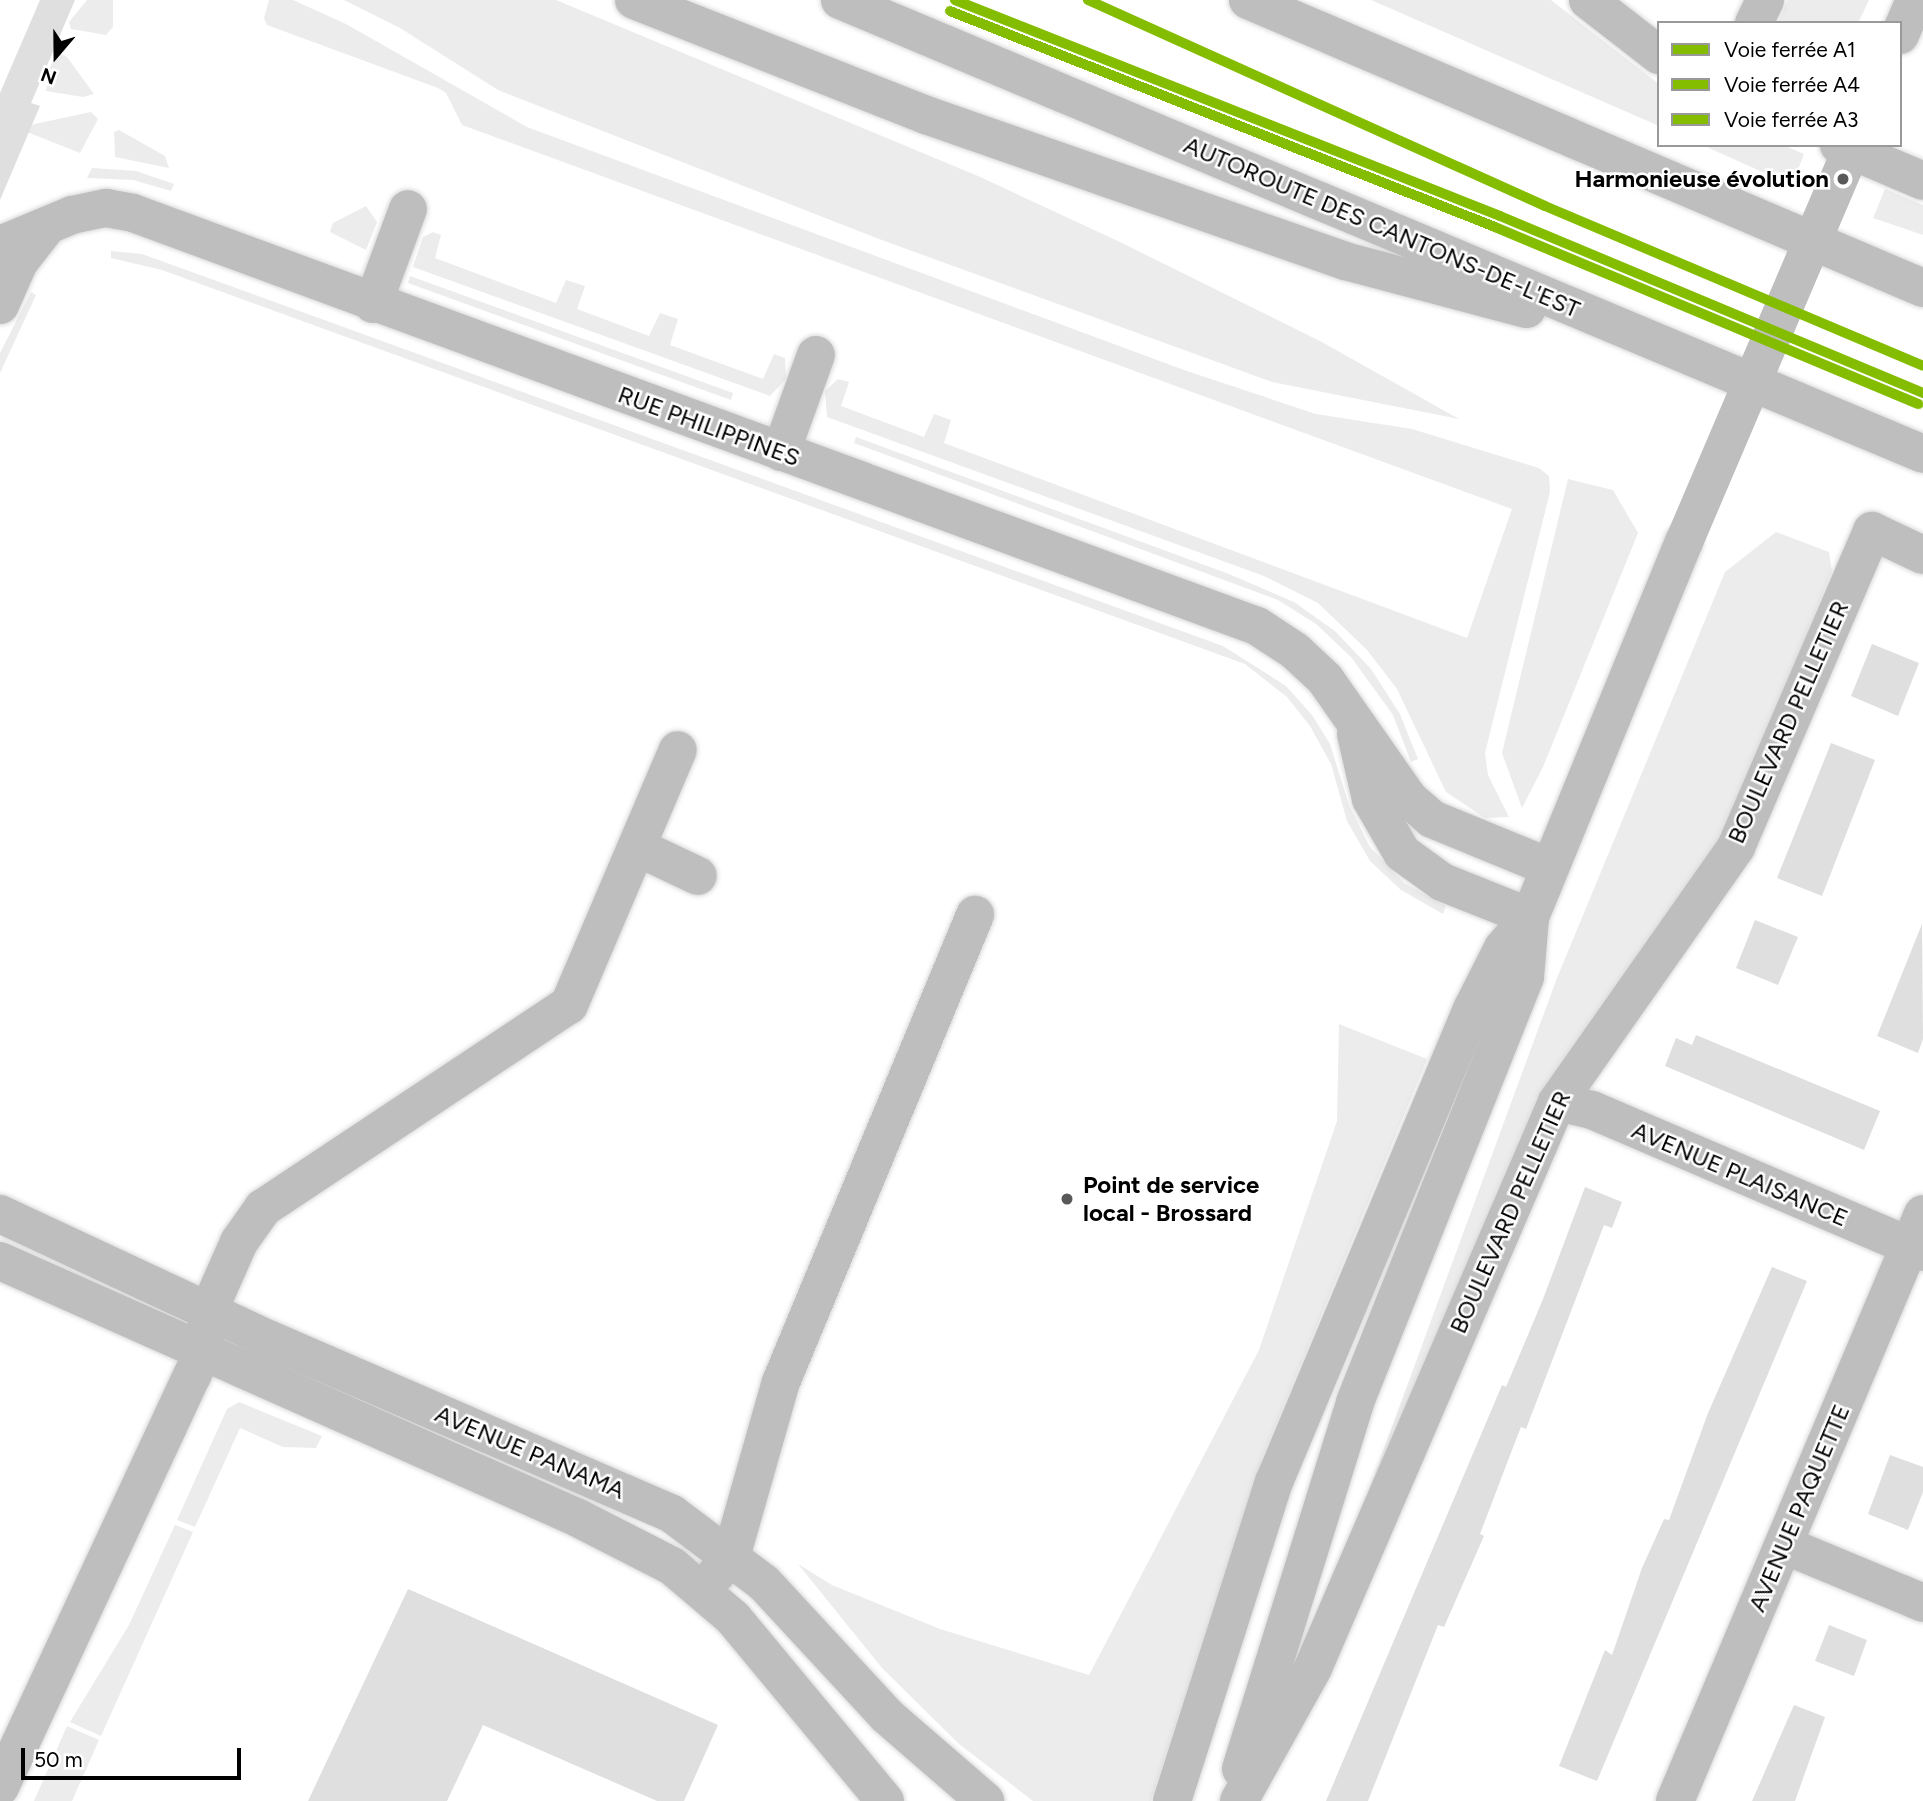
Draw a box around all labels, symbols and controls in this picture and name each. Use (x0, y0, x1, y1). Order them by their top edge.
north arrow (21, 21, 91, 91)
legend (1657, 21, 1902, 147)
text: Voie ferrée A1 (1724, 37, 1856, 62)
text: N (38, 63, 59, 90)
text: Voie ferrée A4 (1724, 72, 1860, 97)
text: Voie ferrée A3 (1724, 107, 1859, 132)
street label: AUTOROUTE DES CANTONS-DE-L'EST (1180, 130, 1584, 324)
place label: Harmonieuse évolution (1574, 165, 1829, 193)
marker: Harmonieuse évolution (1835, 171, 1851, 187)
street label: RUE PHILIPPINES (614, 380, 804, 472)
street label: BOULEVARD PELLETIER (1721, 596, 1855, 848)
street label: BOULEVARD PELLETIER (1443, 1086, 1577, 1338)
street label: AVENUE PLAISANCE (1628, 1115, 1852, 1233)
place label: Point de service local - Brossard (1083, 1171, 1259, 1227)
marker: Point de service local - Brossard (1057, 1189, 1077, 1209)
street label: AVENUE PANAMA (431, 1399, 629, 1505)
street label: AVENUE PAQUETTE (1742, 1400, 1856, 1616)
scale bar (24, 1734, 245, 1778)
text: 50 m (34, 1747, 83, 1772)

